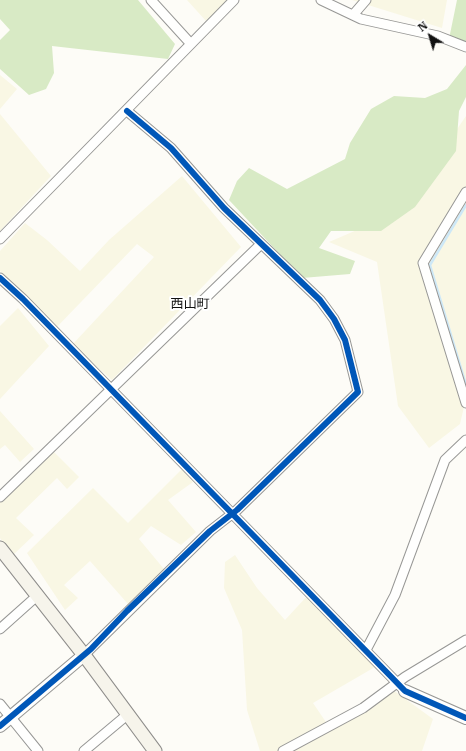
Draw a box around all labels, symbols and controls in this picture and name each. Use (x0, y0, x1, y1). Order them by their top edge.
north arrow (410, 16, 450, 56)
text: N (415, 18, 430, 35)
district label: 西山町 (171, 296, 209, 312)

